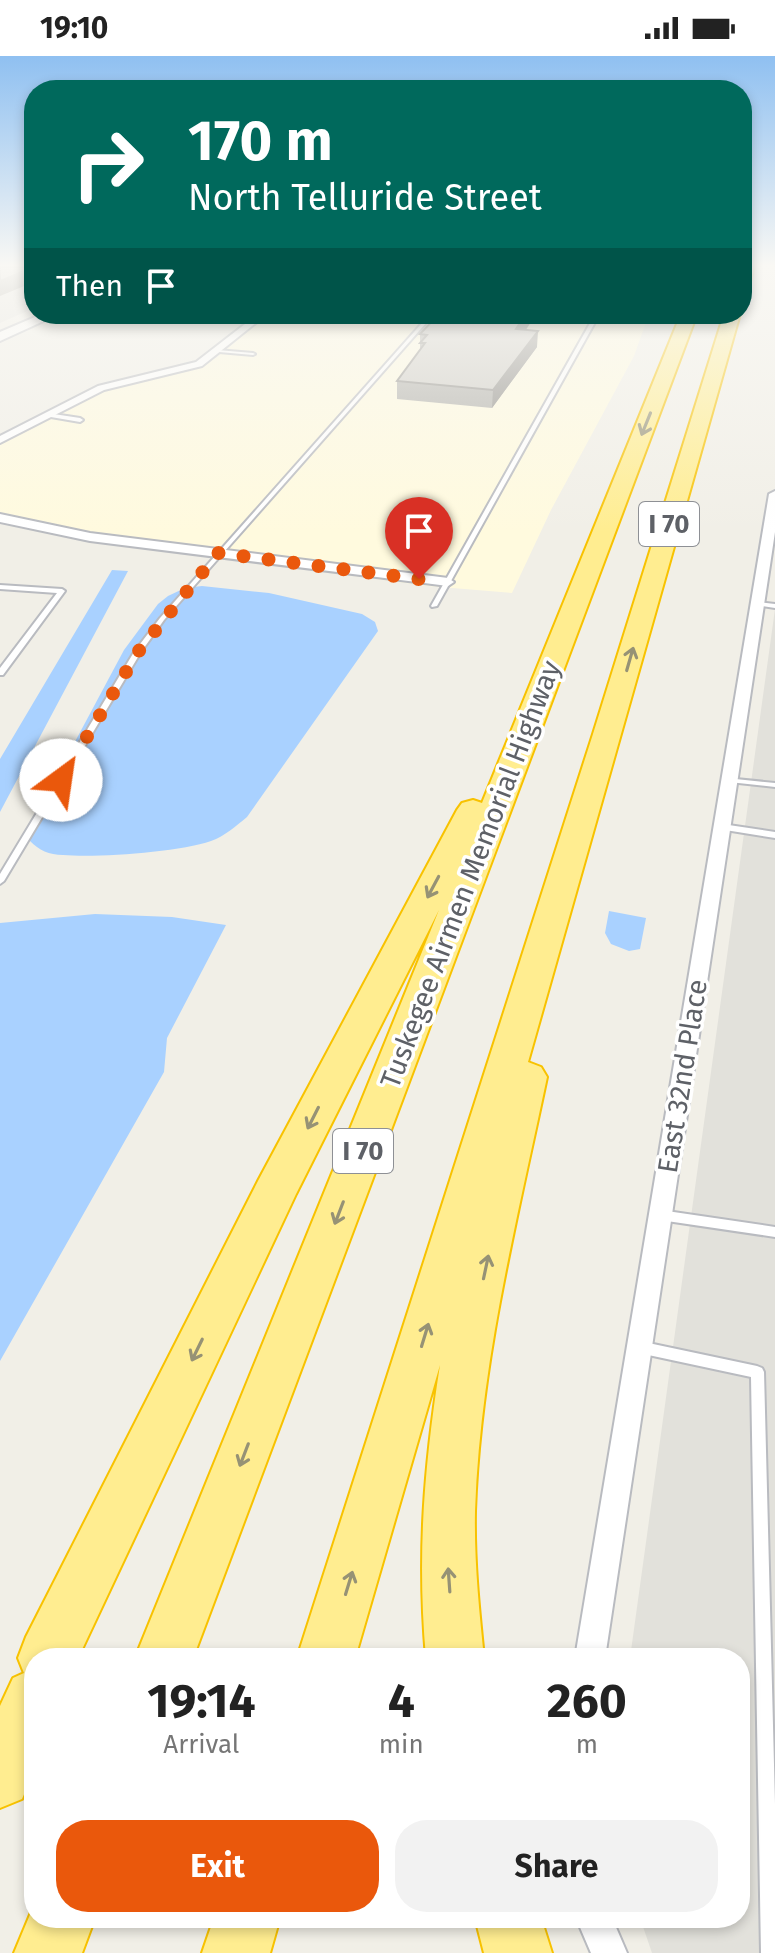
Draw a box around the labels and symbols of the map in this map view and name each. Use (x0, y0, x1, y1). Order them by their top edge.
one-way arrow (638, 411, 652, 436)
pin (385, 497, 453, 579)
road number: I 70 (639, 502, 699, 546)
one-way arrow (624, 647, 638, 672)
street label: Tuskegee Airmen Memorial Highway (374, 656, 567, 1092)
position arrow (19, 738, 103, 822)
one-way arrow (424, 875, 440, 898)
street label: East 32nd Place (651, 977, 714, 1175)
one-way arrow (304, 1105, 320, 1129)
road number: I 70 (333, 1129, 393, 1173)
one-way arrow (331, 1200, 345, 1225)
one-way arrow (479, 1255, 494, 1281)
one-way arrow (418, 1322, 433, 1348)
one-way arrow (188, 1338, 204, 1362)
one-way arrow (236, 1442, 250, 1467)
one-way arrow (441, 1567, 456, 1594)
one-way arrow (342, 1571, 357, 1597)

